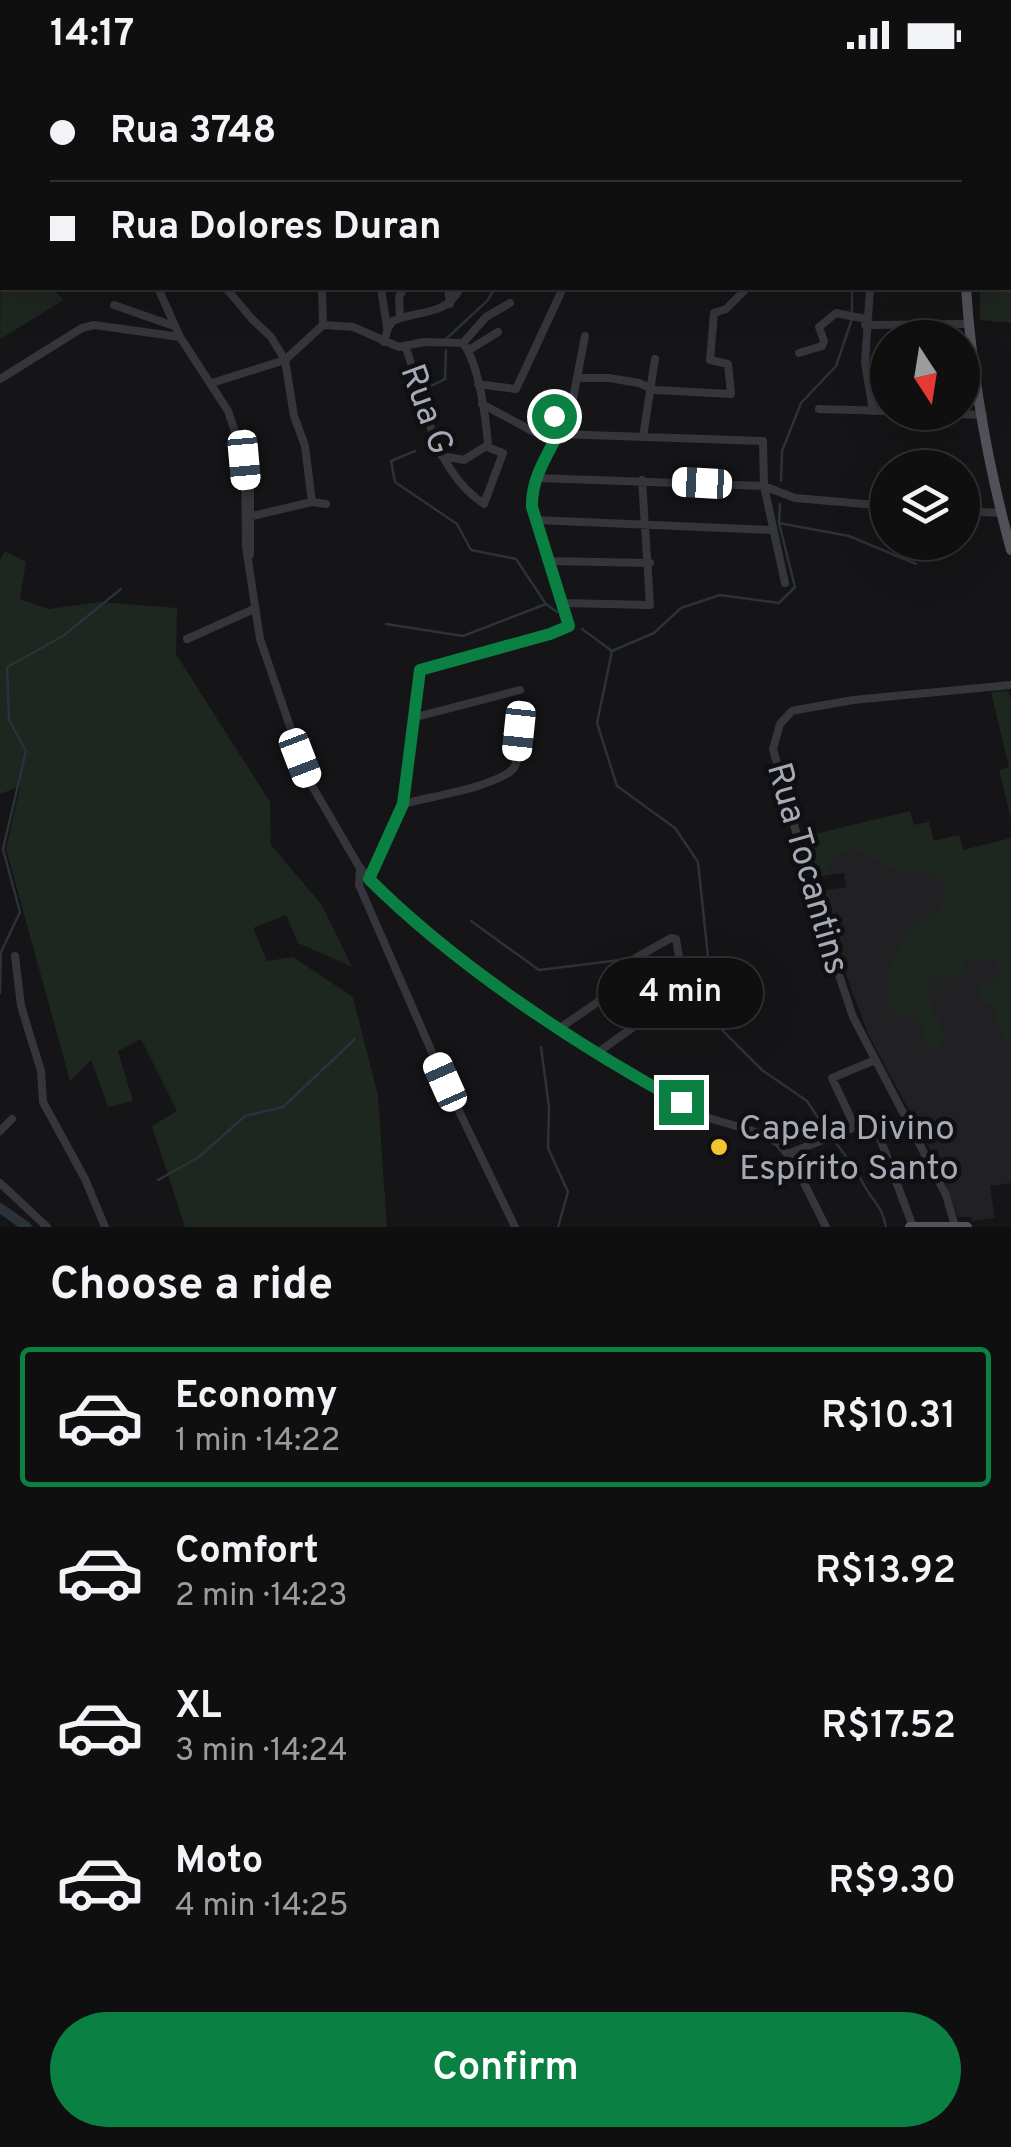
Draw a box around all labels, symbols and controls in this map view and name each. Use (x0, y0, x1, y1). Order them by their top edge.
text: 14:17 (50, 11, 134, 60)
text: Rua 3748 (110, 108, 277, 157)
text: Rua Dolores Duran (110, 204, 442, 253)
north arrow (870, 320, 980, 430)
map controls (870, 320, 980, 560)
street label: Rua G (389, 359, 462, 461)
route start (532, 394, 577, 439)
car (226, 429, 262, 491)
button: layers (870, 450, 980, 560)
car (671, 466, 733, 500)
car (501, 700, 537, 762)
car (275, 725, 325, 791)
street label: Rua Tocantins (755, 758, 857, 980)
callout: 4 min (598, 957, 764, 1027)
text: 4 min (639, 973, 722, 1013)
car (419, 1048, 471, 1116)
route end (659, 1080, 704, 1125)
place label: Capela Divino Espírito Santo (739, 1108, 959, 1192)
marker: Capela Divino Espírito Santo (708, 1136, 730, 1158)
text: Choose a ride (50, 1258, 333, 1315)
icon: car (55, 1372, 145, 1462)
text: Economy (175, 1373, 337, 1422)
text: R$10.31 (821, 1393, 956, 1442)
text: 1 min · 14:22 (175, 1422, 340, 1462)
icon: car (55, 1527, 145, 1617)
text: Comfort (175, 1528, 319, 1577)
text: R$13.92 (815, 1548, 956, 1597)
text: 2 min · 14:23 (175, 1577, 348, 1617)
icon: car (55, 1682, 145, 1772)
text: XL (175, 1683, 222, 1732)
text: R$17.52 (821, 1703, 956, 1752)
text: 3 min · 14:24 (175, 1732, 348, 1772)
icon: car (55, 1837, 145, 1927)
text: Moto (175, 1838, 263, 1887)
text: R$9.30 (828, 1858, 956, 1907)
text: 4 min · 14:25 (175, 1887, 349, 1927)
button: Confirm (50, 2012, 961, 2127)

